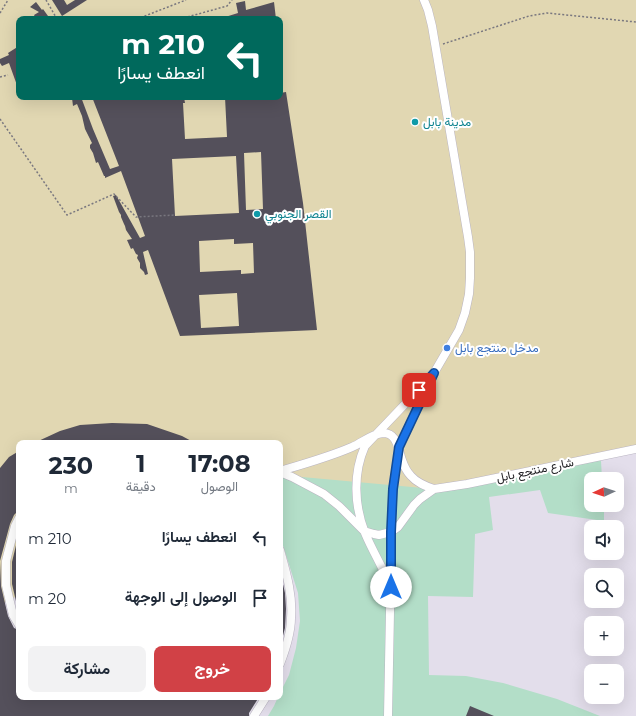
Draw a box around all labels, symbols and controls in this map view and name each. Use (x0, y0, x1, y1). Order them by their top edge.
text: 210 m (121, 27, 205, 61)
icon: left (219, 32, 271, 84)
text: انعطف يسارًا (117, 62, 205, 84)
place label: مدينة بابل (423, 114, 471, 130)
marker: مدينة بابل (410, 117, 420, 127)
place label: القصر الجنوبي (265, 206, 332, 224)
marker: القصر الجنوبي (252, 209, 262, 219)
place label: مدخل منتجع بابل (455, 340, 539, 357)
marker: مدخل منتجع بابل (442, 343, 452, 353)
pin (402, 373, 436, 407)
icon: arrive (408, 379, 430, 401)
text: 1 (136, 449, 145, 478)
text: 17:08 (188, 449, 251, 478)
text: 230 (49, 451, 93, 480)
street label: شارع منتجع بابل (495, 454, 575, 487)
north arrow (584, 472, 624, 512)
map controls (584, 472, 624, 704)
text: دقيقة (126, 478, 156, 494)
text: الوصول (201, 478, 238, 494)
text: m (64, 480, 78, 496)
button: sound (584, 520, 624, 560)
text: انعطف يسارًا (162, 527, 237, 546)
icon: left (249, 527, 271, 549)
text: 210 m (28, 529, 72, 548)
position arrow (370, 566, 412, 608)
button: search (584, 568, 624, 608)
text: الوصول إلى الوجهة (125, 587, 237, 606)
icon: arrive (249, 587, 271, 609)
text: 20 m (28, 589, 66, 608)
button: + (584, 616, 624, 656)
button: مشاركة (28, 646, 146, 692)
button: خروج (154, 646, 271, 692)
button: − (584, 664, 624, 704)

